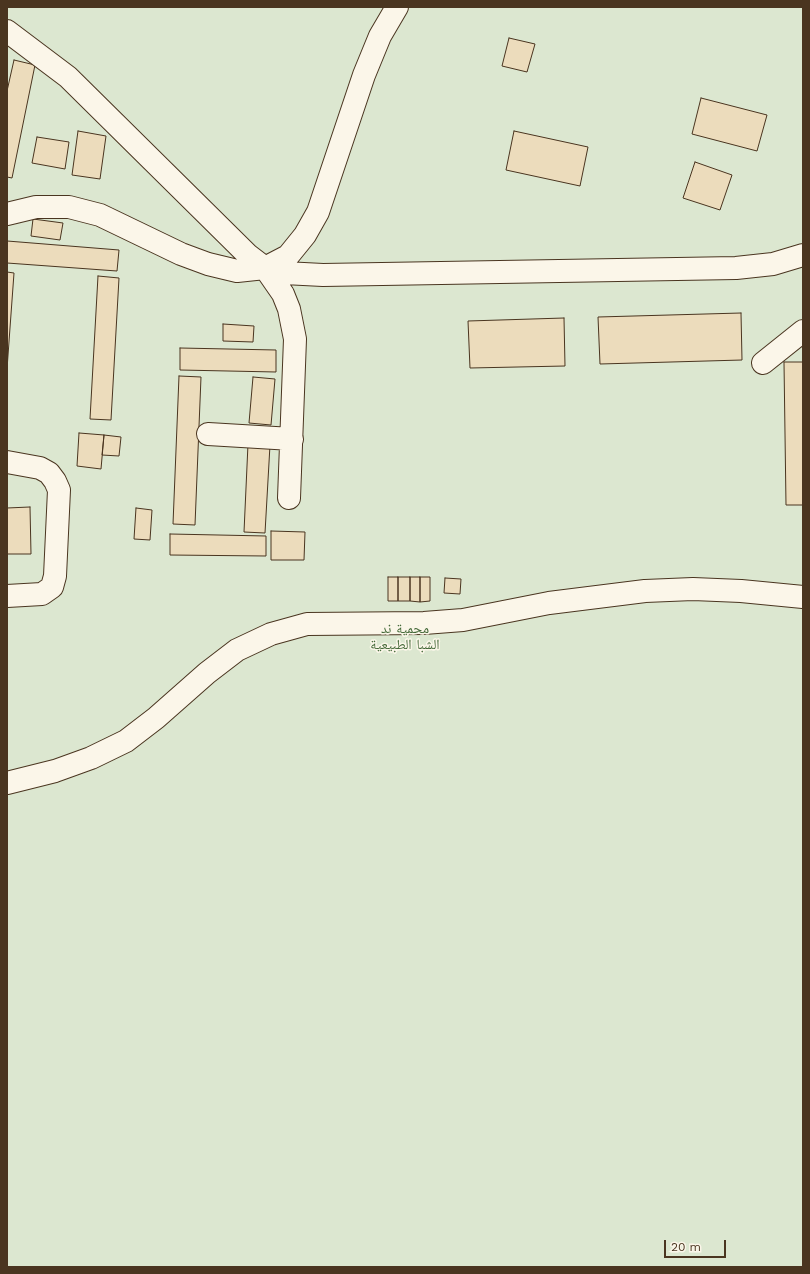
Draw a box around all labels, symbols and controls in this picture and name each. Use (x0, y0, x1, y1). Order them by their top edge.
park label: محمية ند الشبا الطبيعية (370, 621, 440, 654)
scale bar (666, 1232, 728, 1258)
text: 20 m (671, 1240, 701, 1254)

